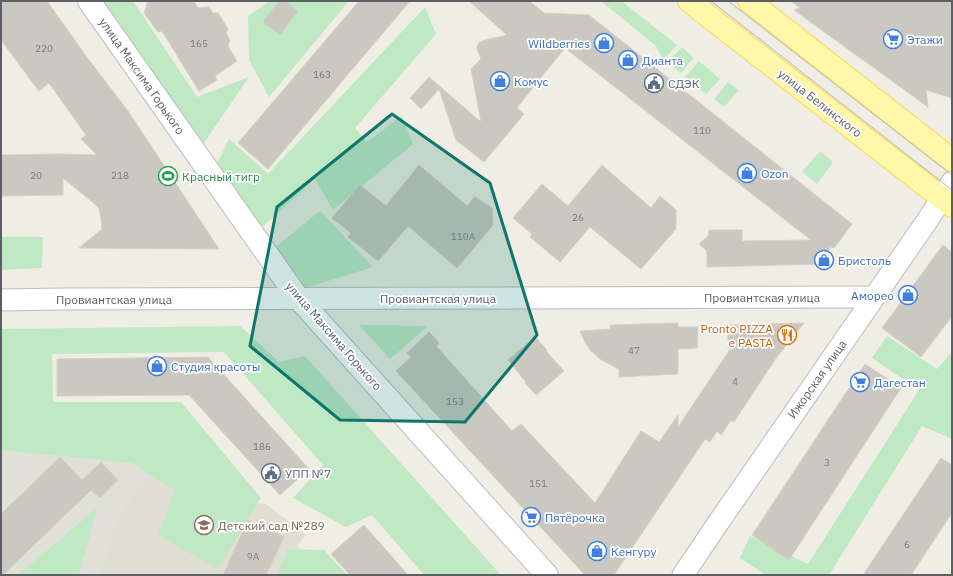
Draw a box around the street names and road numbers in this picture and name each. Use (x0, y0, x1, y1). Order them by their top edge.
street label: улица Максима Горького (96, 15, 188, 137)
street label: улица Белинского (775, 66, 865, 140)
street label: улица Максима Горького (283, 279, 385, 394)
street label: Провиантская улица (704, 290, 821, 305)
street label: Провиантская улица (380, 291, 497, 306)
street label: Провиантская улица (56, 292, 173, 307)
street label: Ижорская улица (784, 336, 850, 421)

